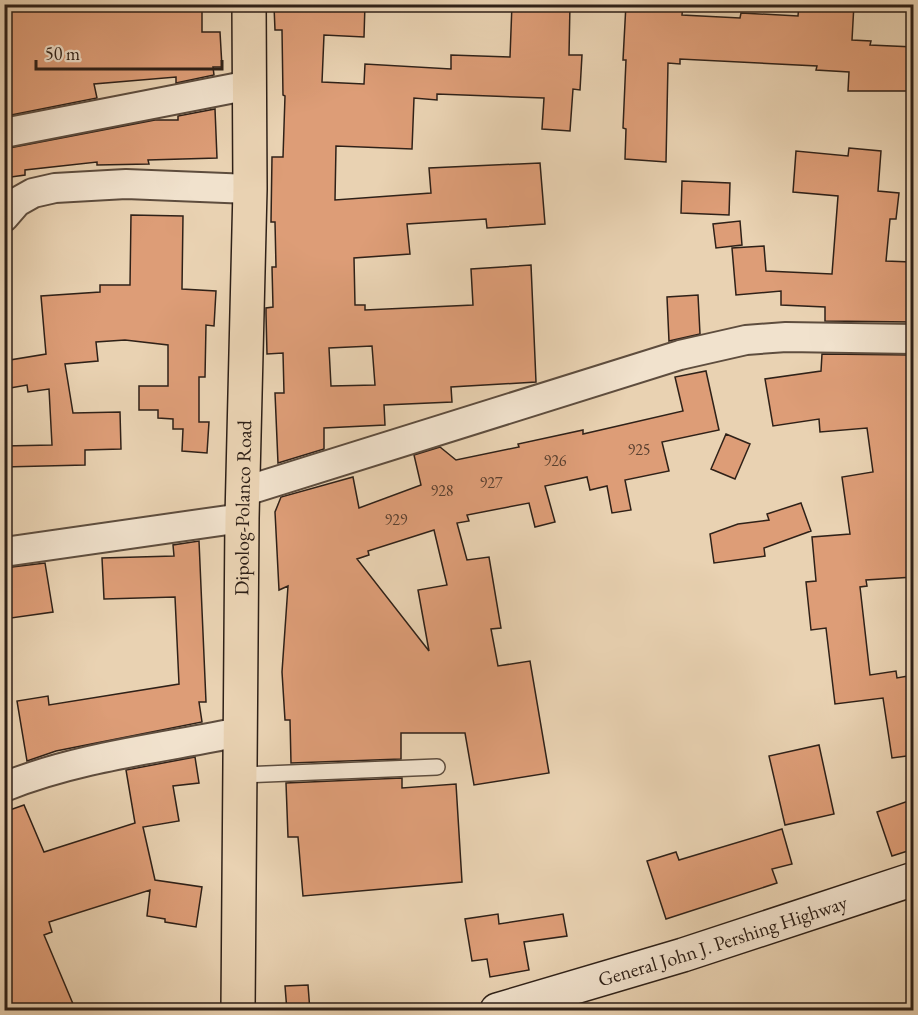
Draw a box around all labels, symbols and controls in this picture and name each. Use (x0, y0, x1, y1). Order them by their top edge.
scale bar (36, 33, 222, 71)
text: 50 m (45, 42, 80, 65)
street label: Dipolog-Polanco Road (228, 419, 257, 596)
house number: 925 (627, 439, 651, 460)
house number: 926 (543, 450, 567, 471)
house number: 927 (479, 472, 503, 493)
house number: 928 (430, 480, 454, 501)
house number: 929 (384, 509, 408, 530)
street label: General John J. Pershing Highway (595, 889, 851, 992)

